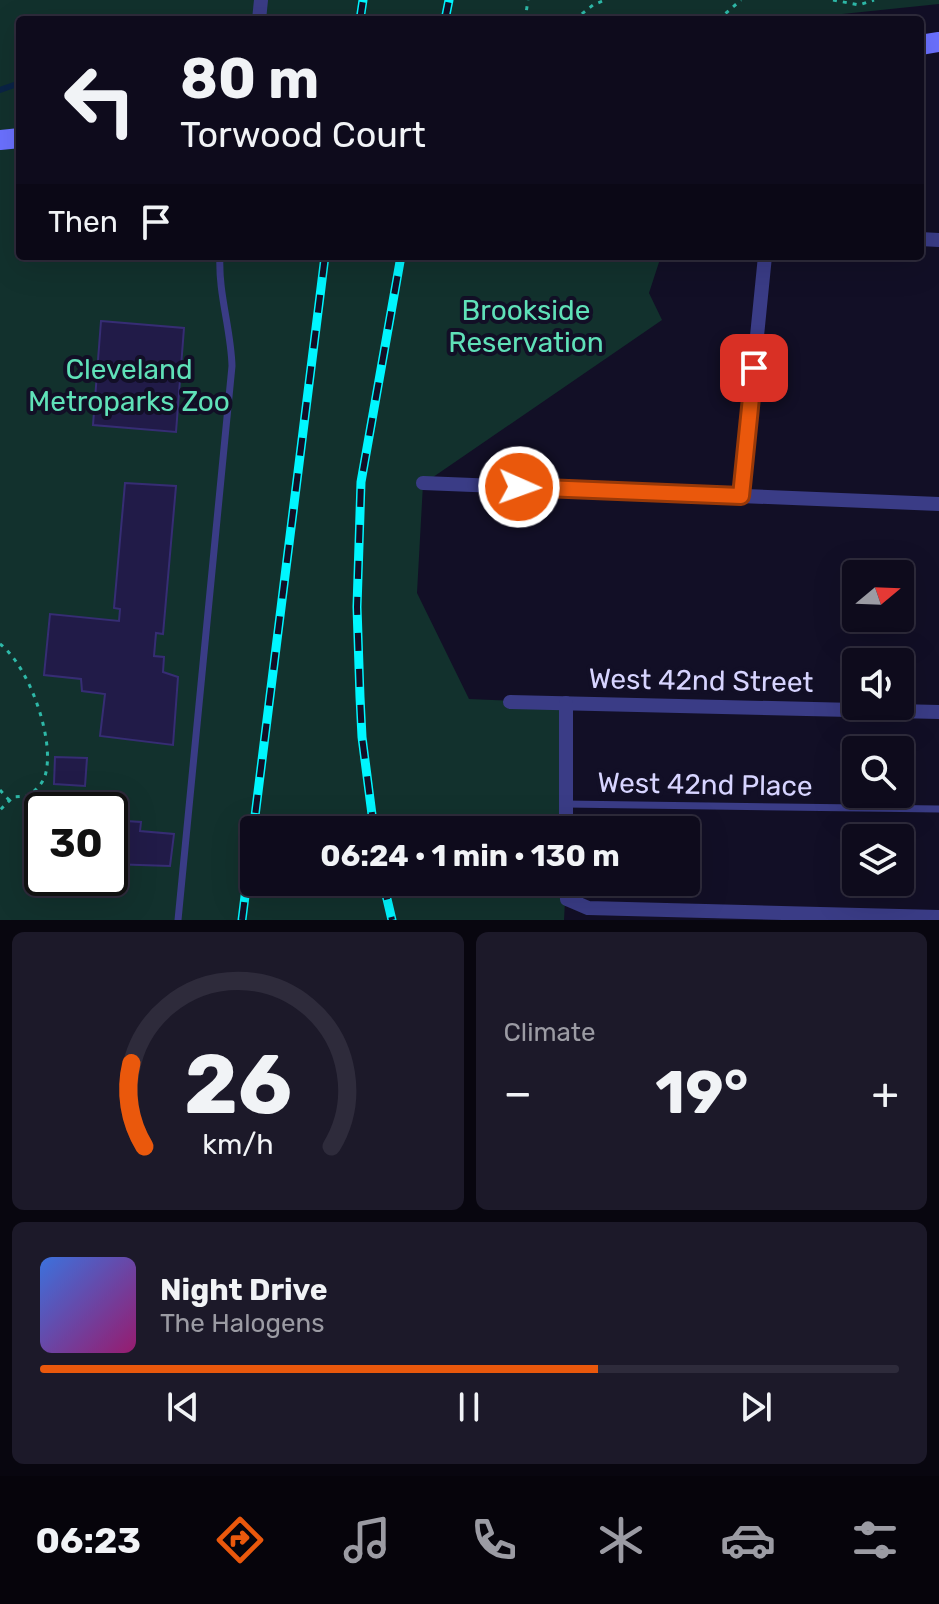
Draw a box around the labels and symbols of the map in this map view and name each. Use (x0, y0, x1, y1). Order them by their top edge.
park label: Brookside Reservation (448, 294, 604, 359)
pin (720, 334, 788, 402)
park label: Cleveland Metroparks Zoo (28, 353, 230, 418)
position arrow (477, 445, 561, 529)
north arrow (842, 560, 914, 632)
street label: West 42nd Street (588, 662, 814, 699)
street label: West 42nd Place (597, 766, 813, 803)
speed limit sign: 30 (24, 792, 128, 896)

